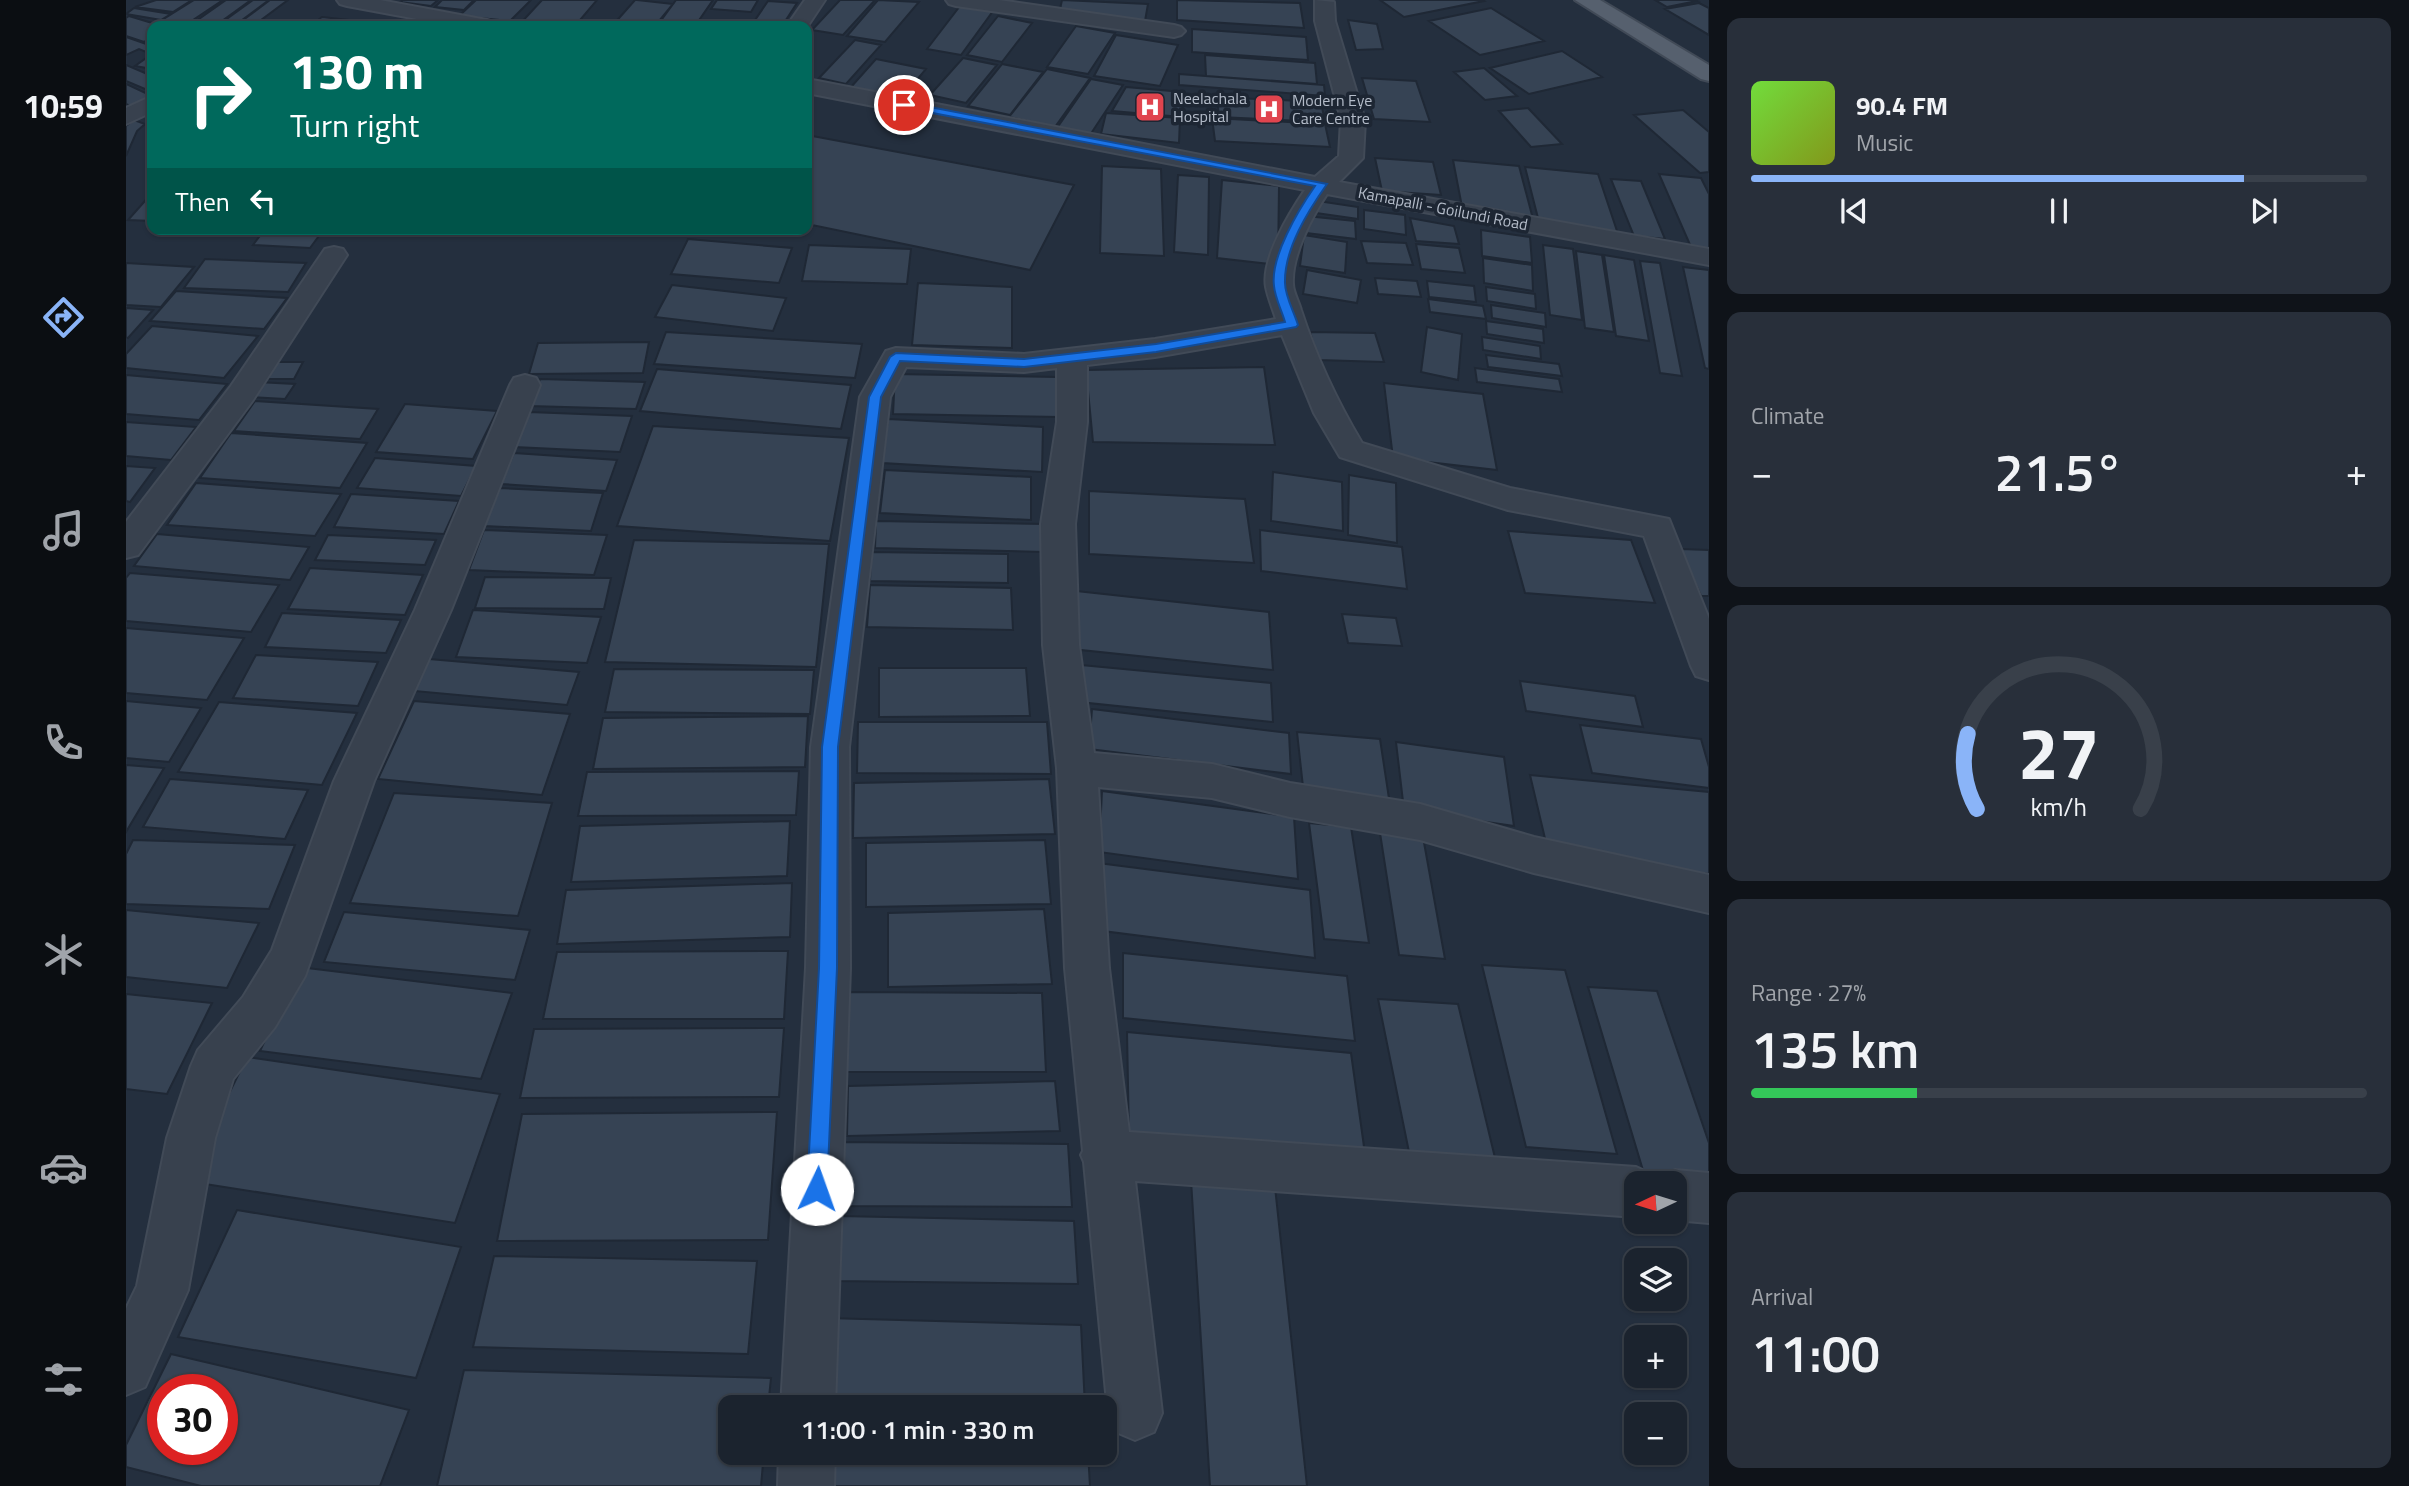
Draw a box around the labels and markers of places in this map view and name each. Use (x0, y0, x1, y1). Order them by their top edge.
pin (874, 75, 934, 135)
place label: Neelachala Hospital (1173, 86, 1247, 128)
place label: Modern Eye Care Centre (1292, 88, 1372, 130)
hospital icon: Neelachala Hospital (1133, 90, 1167, 124)
hospital icon: Modern Eye Care Centre (1252, 92, 1286, 126)

